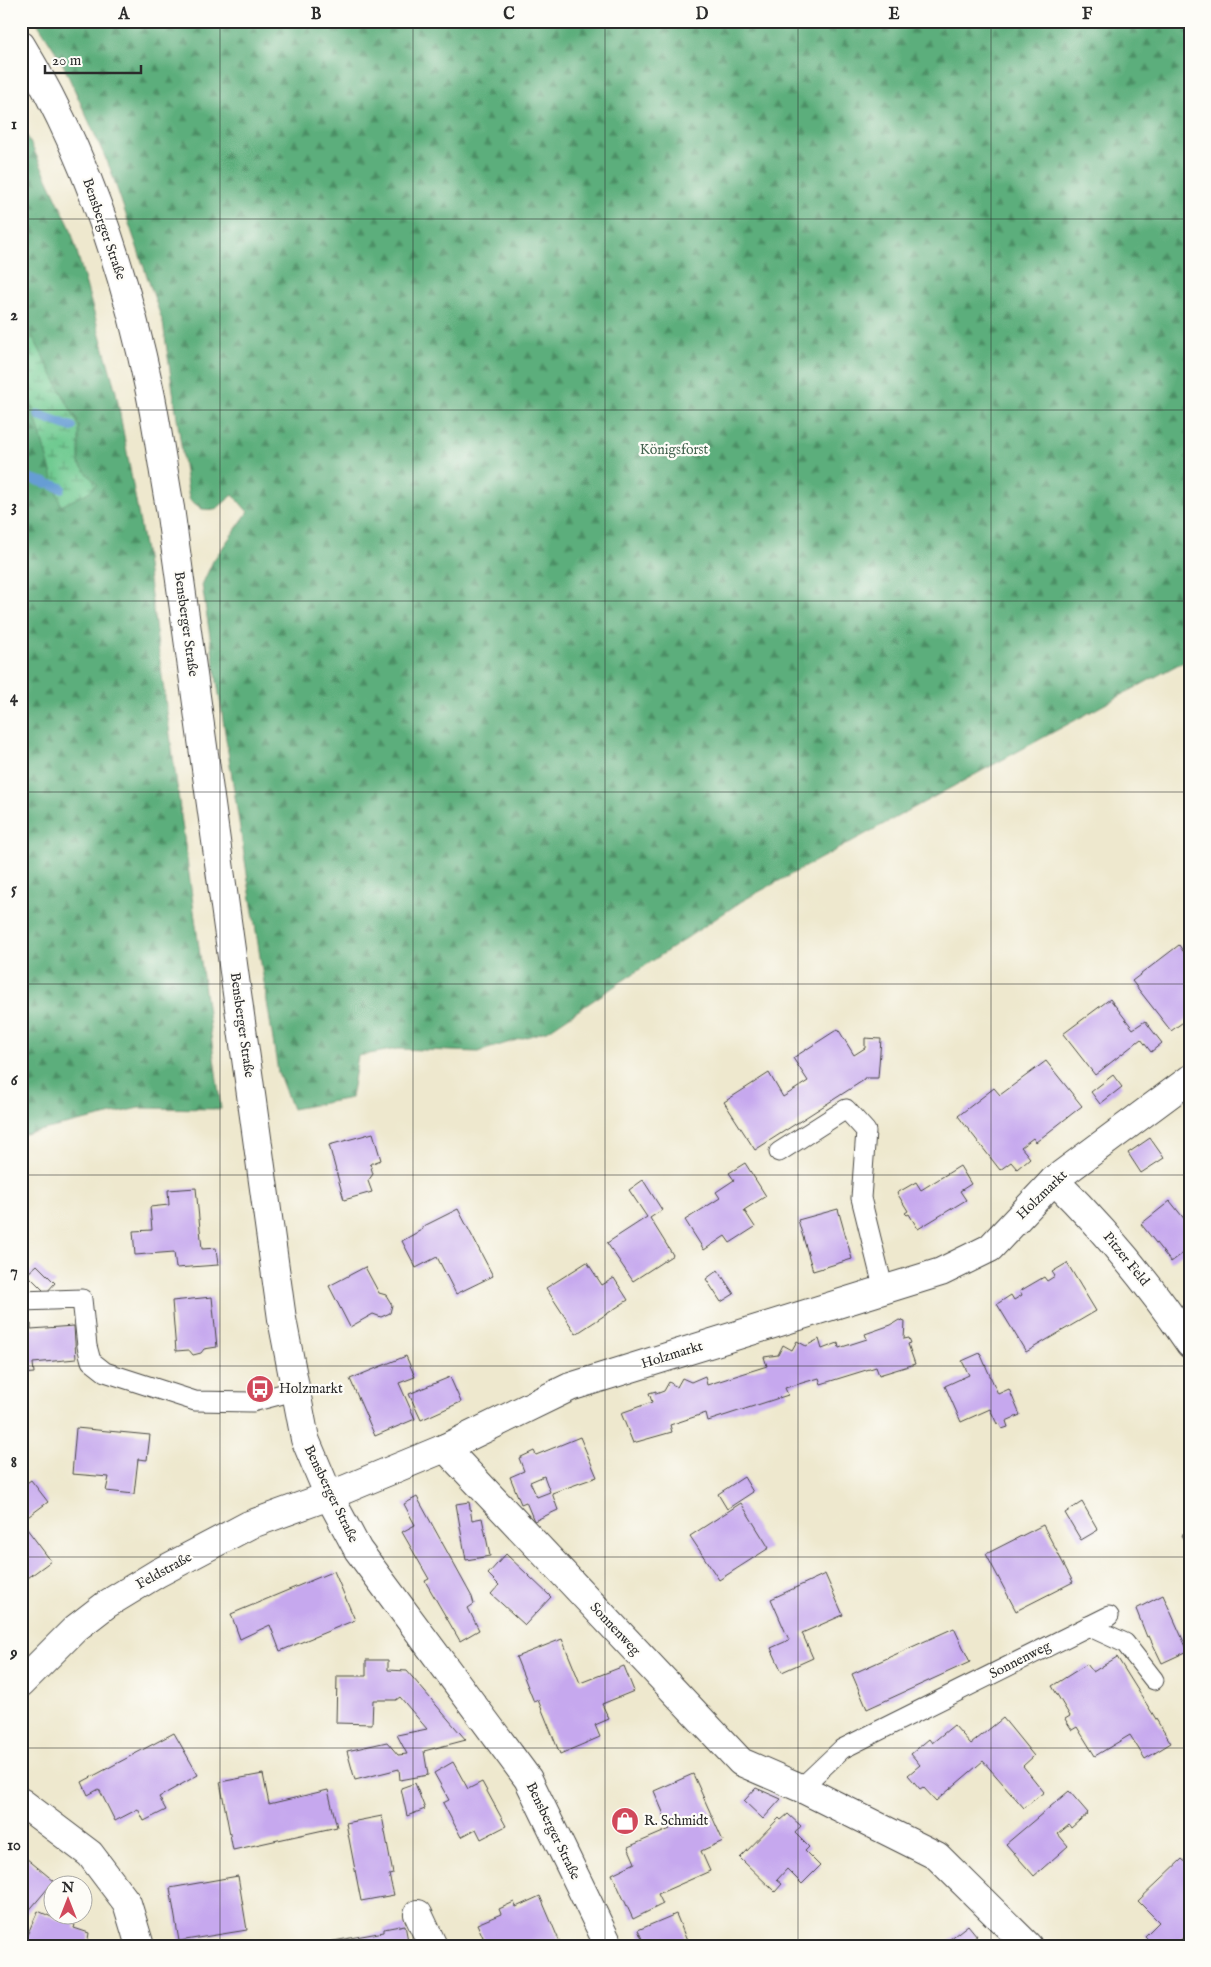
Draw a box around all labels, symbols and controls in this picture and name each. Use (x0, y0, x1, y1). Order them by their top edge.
text: A (118, 5, 131, 25)
text: B (311, 5, 322, 25)
text: C (503, 5, 515, 25)
text: D (696, 5, 709, 25)
text: E (888, 5, 900, 25)
text: F (1082, 5, 1093, 25)
scale bar (45, 42, 141, 74)
text: 20 m (52, 51, 82, 70)
text: 1 (11, 115, 17, 135)
street label: Bensberger Straße (78, 176, 130, 283)
text: 2 (10, 306, 18, 326)
park label: Königsforst (640, 441, 709, 459)
text: 3 (11, 497, 17, 517)
street label: Bensberger Straße (170, 570, 202, 678)
text: 4 (10, 688, 19, 708)
text: 5 (11, 880, 17, 900)
street label: Bensberger Straße (226, 971, 258, 1079)
text: 6 (11, 1071, 19, 1091)
street label: Holzmarkt (1013, 1166, 1071, 1224)
street label: Pitzer Feld (1099, 1228, 1154, 1290)
text: 7 (10, 1262, 18, 1282)
street label: Holzmarkt (639, 1337, 705, 1373)
bus stop icon: Holzmarkt (245, 1374, 275, 1404)
place label: Holzmarkt (279, 1380, 343, 1398)
street label: Bensberger Straße (300, 1442, 363, 1546)
text: 8 (11, 1453, 17, 1473)
street label: Feldstraße (133, 1548, 196, 1594)
street label: Sonnenweg (586, 1599, 645, 1660)
street label: Sonnenweg (986, 1637, 1054, 1683)
text: 9 (10, 1644, 18, 1664)
street label: Bensberger Straße (522, 1779, 585, 1883)
shop icon: R. Schmidt (610, 1806, 640, 1836)
place label: R. Schmidt (644, 1812, 708, 1830)
text: 10 (7, 1836, 21, 1856)
north arrow (42, 1874, 92, 1924)
text: N (61, 1879, 74, 1897)

